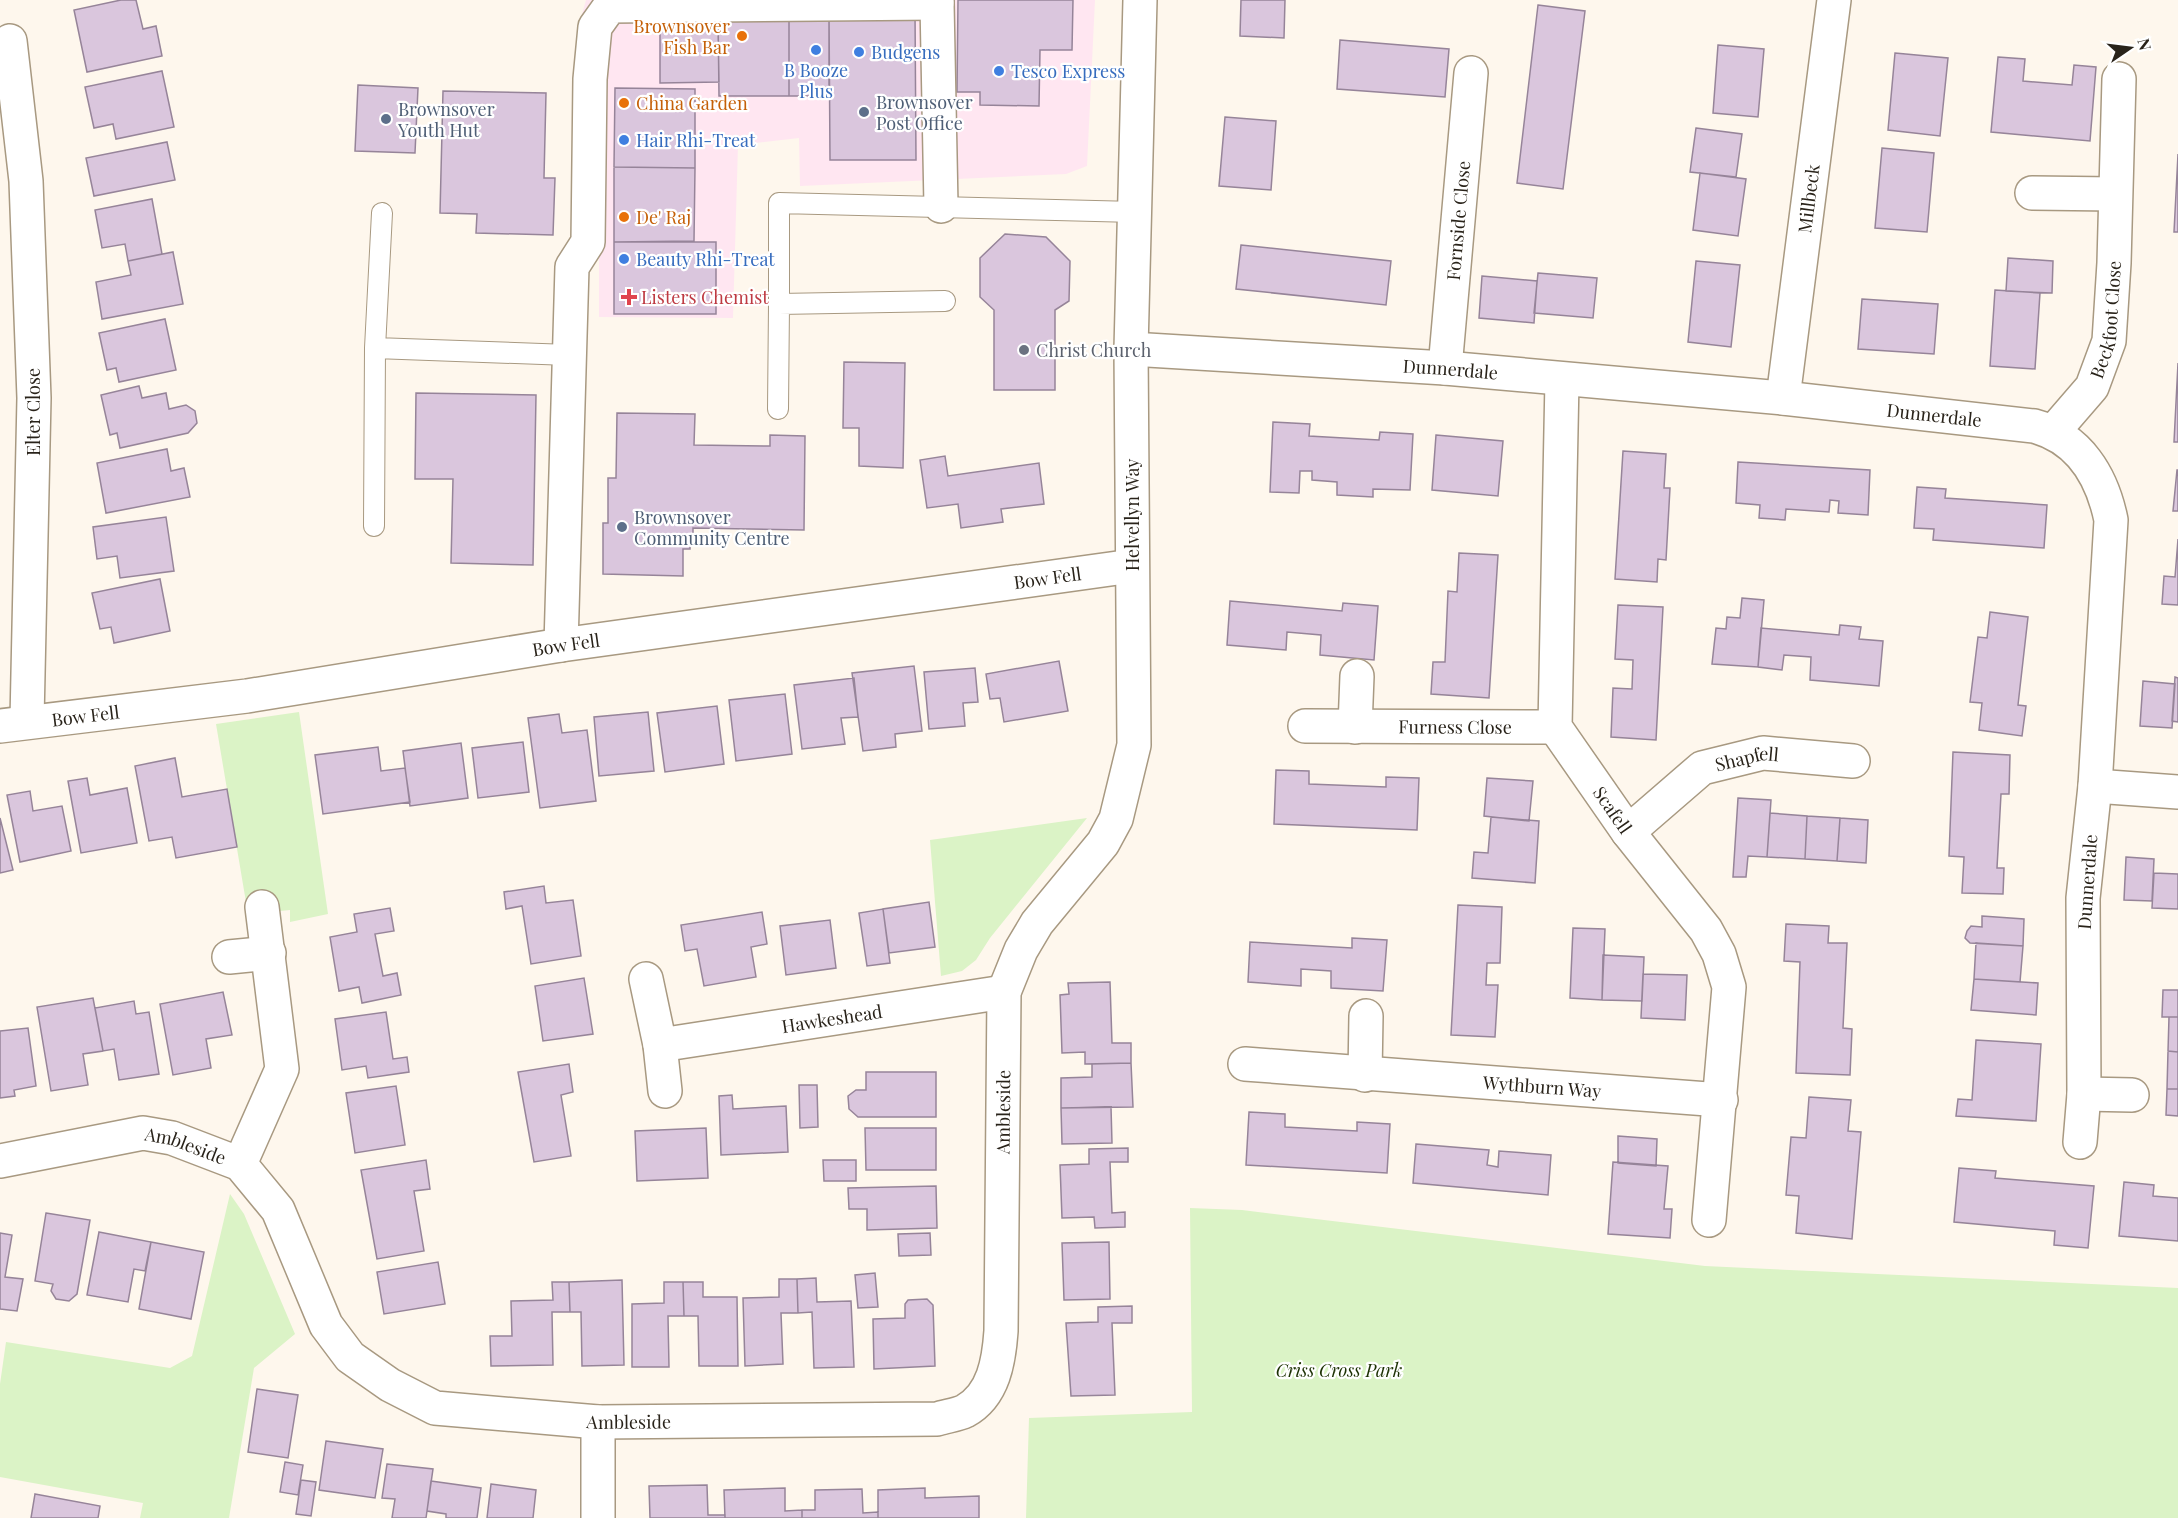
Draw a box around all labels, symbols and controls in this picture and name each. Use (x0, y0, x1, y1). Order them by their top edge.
place label: Brownsover Fish Bar (633, 14, 730, 59)
north arrow (2100, 18, 2160, 78)
marker: Brownsover Fish Bar (735, 29, 749, 43)
text: N (2133, 36, 2157, 53)
place label: Budgens (871, 40, 940, 64)
marker: B Booze Plus (809, 43, 823, 57)
marker: Budgens (852, 45, 866, 59)
place label: B Booze Plus (784, 58, 848, 103)
place label: Tesco Express (1011, 59, 1125, 83)
marker: Tesco Express (992, 64, 1006, 78)
place label: Brownsover Post Office (876, 90, 973, 135)
place label: China Garden (636, 91, 748, 115)
marker: China Garden (617, 96, 631, 110)
place label: Brownsover Youth Hut (397, 97, 495, 142)
marker: Brownsover Post Office (857, 105, 871, 119)
marker: Brownsover Youth Hut (379, 112, 393, 126)
place label: Hair Rhi-Treat (636, 128, 756, 152)
marker: Hair Rhi-Treat (617, 133, 631, 147)
street label: Fornside Close (1441, 160, 1475, 282)
street label: Millbeck (1792, 163, 1825, 234)
place label: De' Raj (636, 205, 691, 229)
marker: De' Raj (617, 210, 631, 224)
place label: Beauty Rhi-Treat (636, 247, 775, 271)
marker: Beauty Rhi-Treat (617, 252, 631, 266)
street label: Beckfoot Close (2084, 260, 2126, 382)
place label: Listers Chemist (641, 285, 769, 309)
marker: Listers Chemist (622, 290, 636, 304)
place label: Christ Church (1036, 338, 1152, 362)
marker: Christ Church (1017, 343, 1031, 357)
street label: Dunnerdale (1402, 353, 1499, 385)
street label: Elter Close (21, 368, 45, 456)
street label: Dunnerdale (1885, 398, 1983, 432)
street label: Helvellyn Way (1120, 459, 1144, 571)
place label: Brownsover Community Centre (634, 505, 790, 550)
marker: Brownsover Community Centre (615, 520, 629, 534)
street label: Bow Fell (1012, 561, 1083, 594)
street label: Bow Fell (530, 628, 601, 661)
street label: Bow Fell (50, 700, 121, 732)
street label: Furness Close (1398, 714, 1512, 739)
street label: Shapfell (1712, 741, 1780, 776)
street label: Scafell (1588, 781, 1637, 838)
street label: Dunnerdale (2072, 834, 2102, 930)
street label: Hawkeshead (780, 999, 885, 1038)
street label: Ambleside (991, 1070, 1015, 1155)
street label: Wythburn Way (1481, 1070, 1602, 1103)
street label: Ambleside (142, 1121, 230, 1170)
park label: Criss Cross Park (1276, 1358, 1402, 1382)
street label: Ambleside (585, 1409, 671, 1434)

